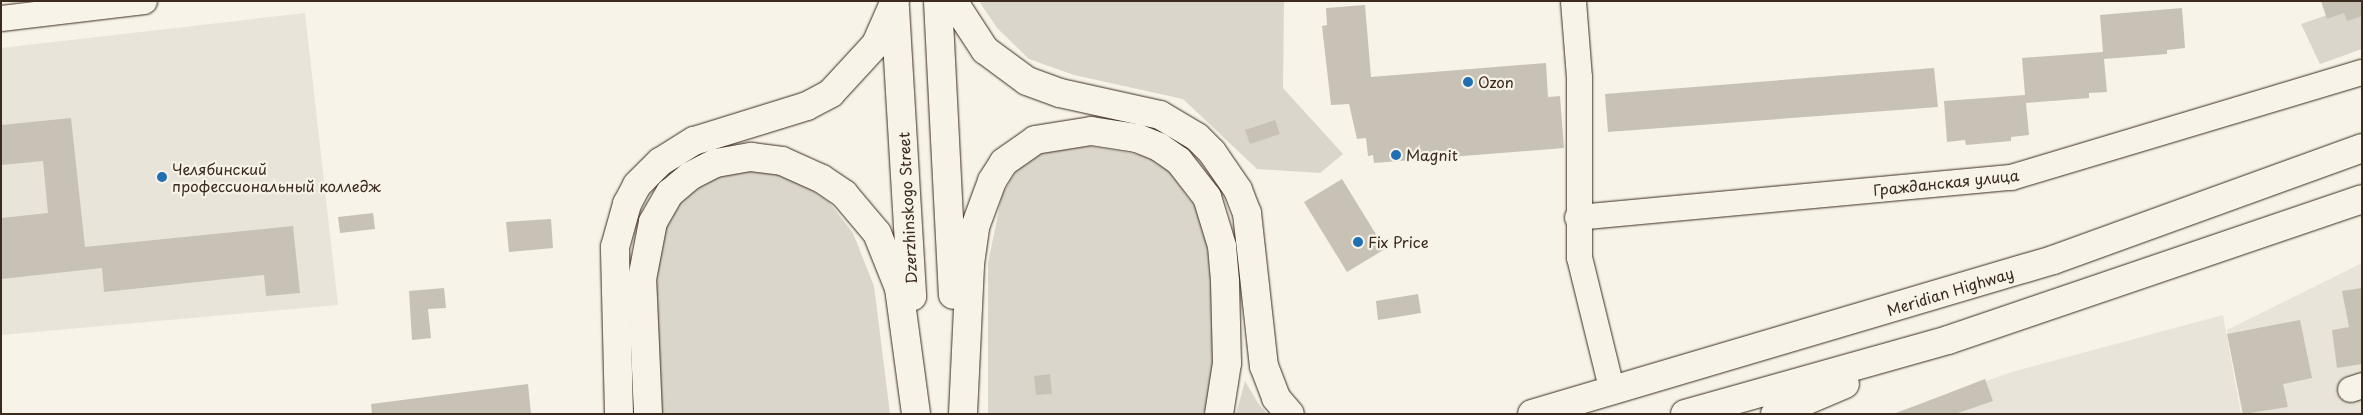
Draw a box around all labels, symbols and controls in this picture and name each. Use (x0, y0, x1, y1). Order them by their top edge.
place label: Ozon (1478, 73, 1514, 91)
marker: Ozon (1462, 76, 1474, 88)
street label: Dzerzhinskogo Street (894, 131, 920, 285)
place label: Magnit (1406, 146, 1458, 164)
marker: Magnit (1390, 149, 1402, 161)
place label: Челябинский профессиональный колледж (172, 159, 381, 194)
street label: Гражданская улица (1872, 165, 2020, 199)
marker: Челябинский профессиональный колледж (156, 171, 168, 183)
place label: Fix Price (1368, 233, 1429, 251)
marker: Fix Price (1352, 236, 1364, 248)
street label: Meridian Highway (1885, 263, 2015, 319)

